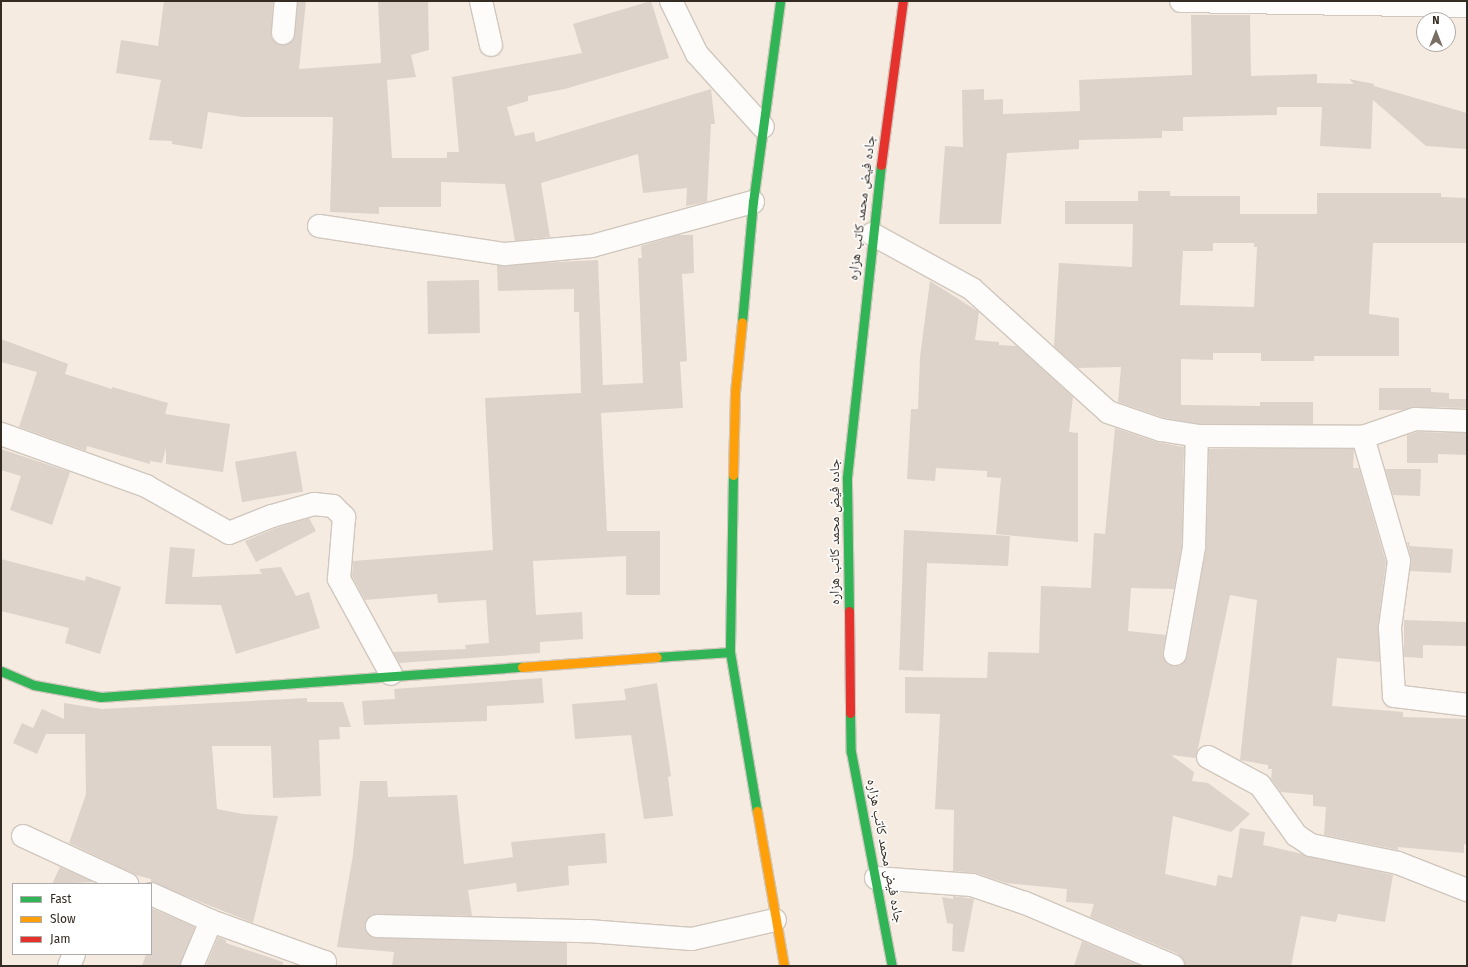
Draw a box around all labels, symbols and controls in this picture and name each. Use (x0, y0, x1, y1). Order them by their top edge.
north arrow (1416, 12, 1456, 52)
text: N (1432, 14, 1440, 27)
street label: جاده فیض محمد کاتب هزاره (845, 135, 879, 281)
street label: جاده فیض محمد کاتب هزاره (827, 459, 843, 605)
street label: جاده فیض محمد کاتب هزاره (863, 778, 907, 924)
legend (12, 883, 152, 955)
text: Fast (50, 892, 72, 906)
text: Slow (50, 912, 76, 926)
text: Jam (50, 932, 70, 946)

